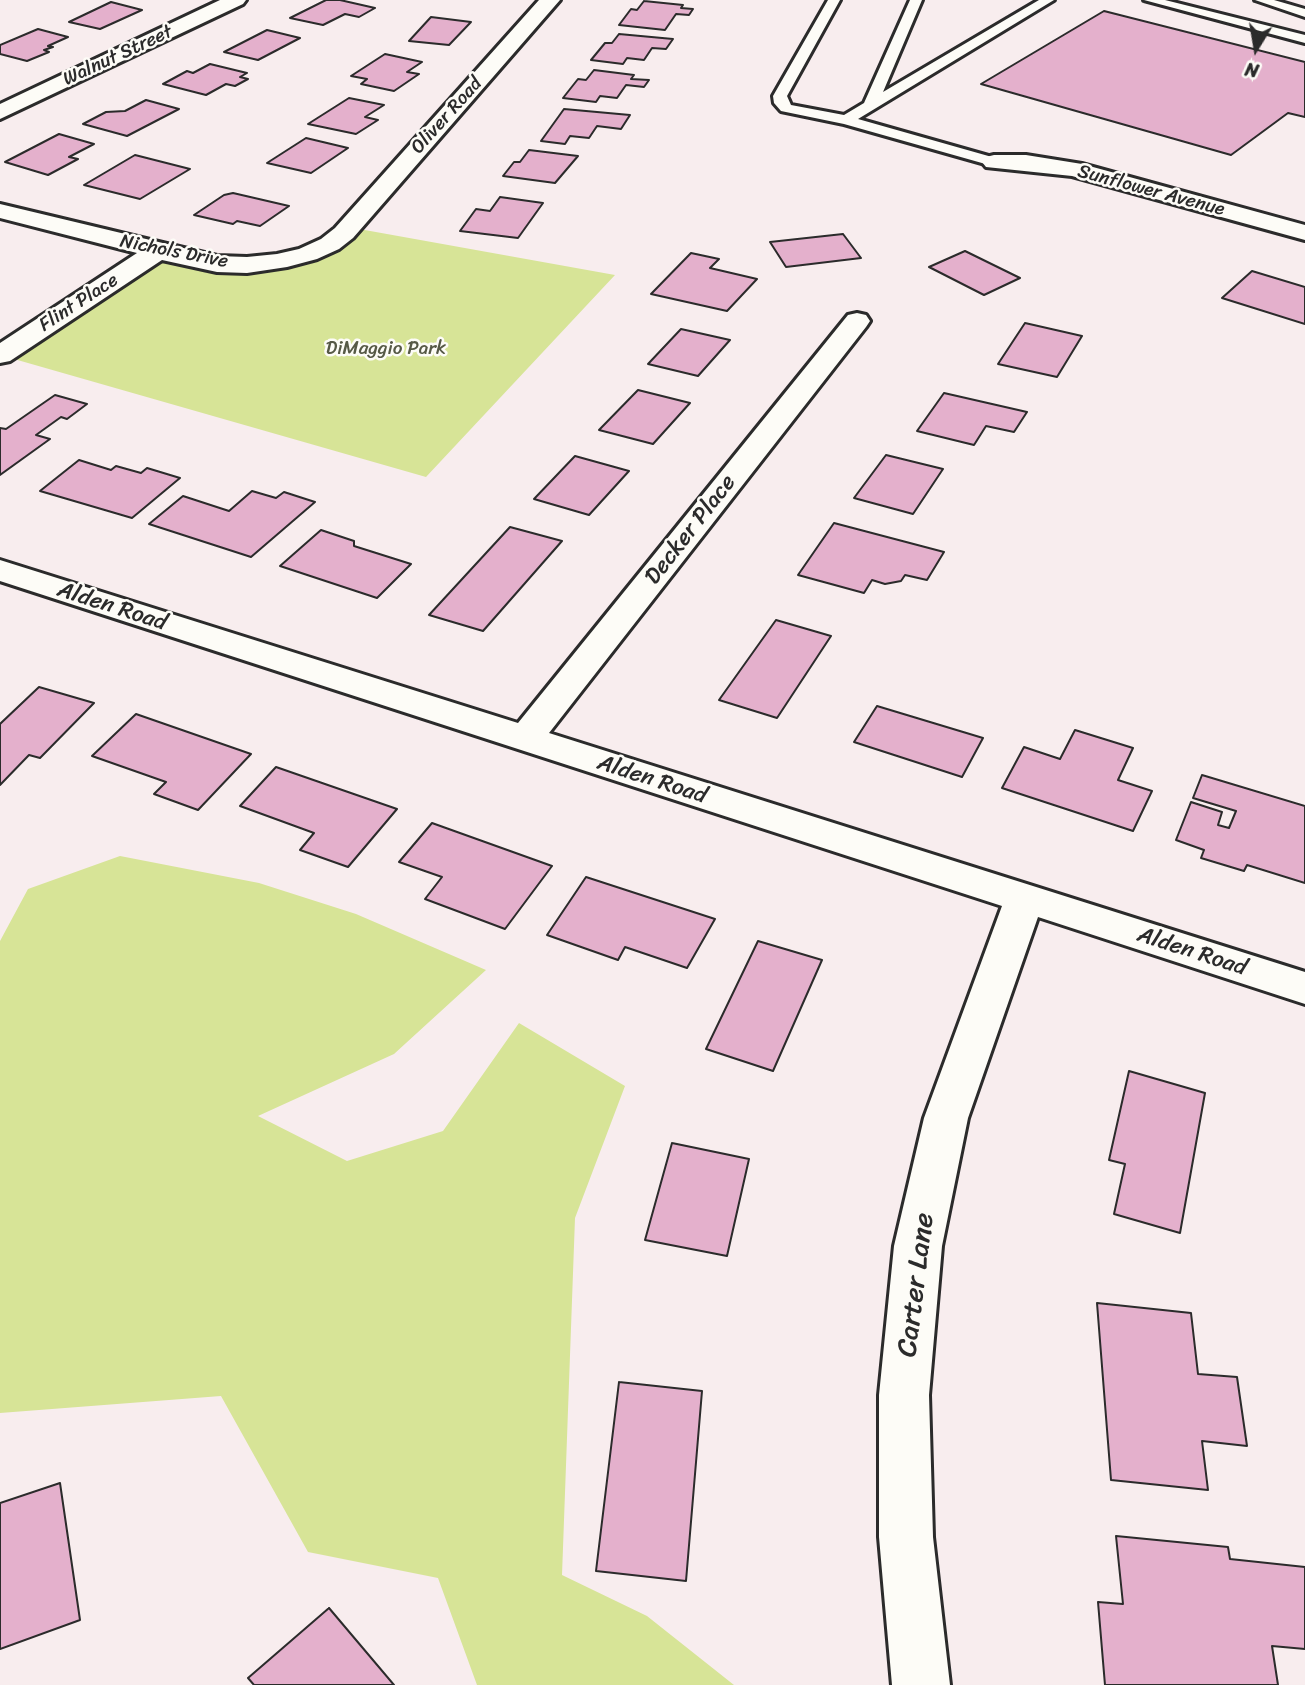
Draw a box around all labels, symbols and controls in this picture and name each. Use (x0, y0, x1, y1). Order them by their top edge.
north arrow (1221, 14, 1291, 84)
street label: Walnut Street (60, 21, 176, 91)
text: N (1242, 53, 1262, 88)
street label: Oliver Road (407, 73, 487, 159)
street label: Sunflower Avenue (1075, 160, 1227, 222)
street label: Nichols Drive (118, 230, 230, 274)
street label: Flint Place (35, 269, 123, 337)
park label: DiMaggio Park (326, 338, 446, 360)
street label: Decker Place (640, 470, 742, 590)
street label: Alden Road (54, 576, 170, 638)
street label: Alden Road (594, 749, 710, 811)
street label: Alden Road (1134, 921, 1250, 983)
street label: Carter Lane (891, 1211, 943, 1359)

